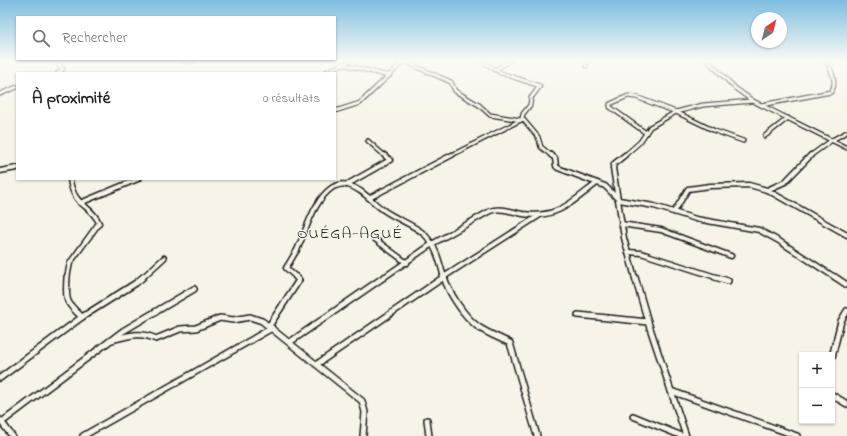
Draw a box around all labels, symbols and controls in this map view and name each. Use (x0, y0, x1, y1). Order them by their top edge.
north arrow (751, 12, 787, 48)
search box (16, 16, 336, 60)
icon: search (30, 27, 52, 49)
text: Rechercher (62, 27, 127, 49)
text: À proximité (32, 86, 110, 111)
text: 0 résultats (263, 89, 320, 108)
district label: OUÉGA-AGUÉ (297, 222, 403, 246)
map controls (799, 352, 835, 424)
button: + (799, 352, 835, 388)
button: − (799, 388, 835, 424)

